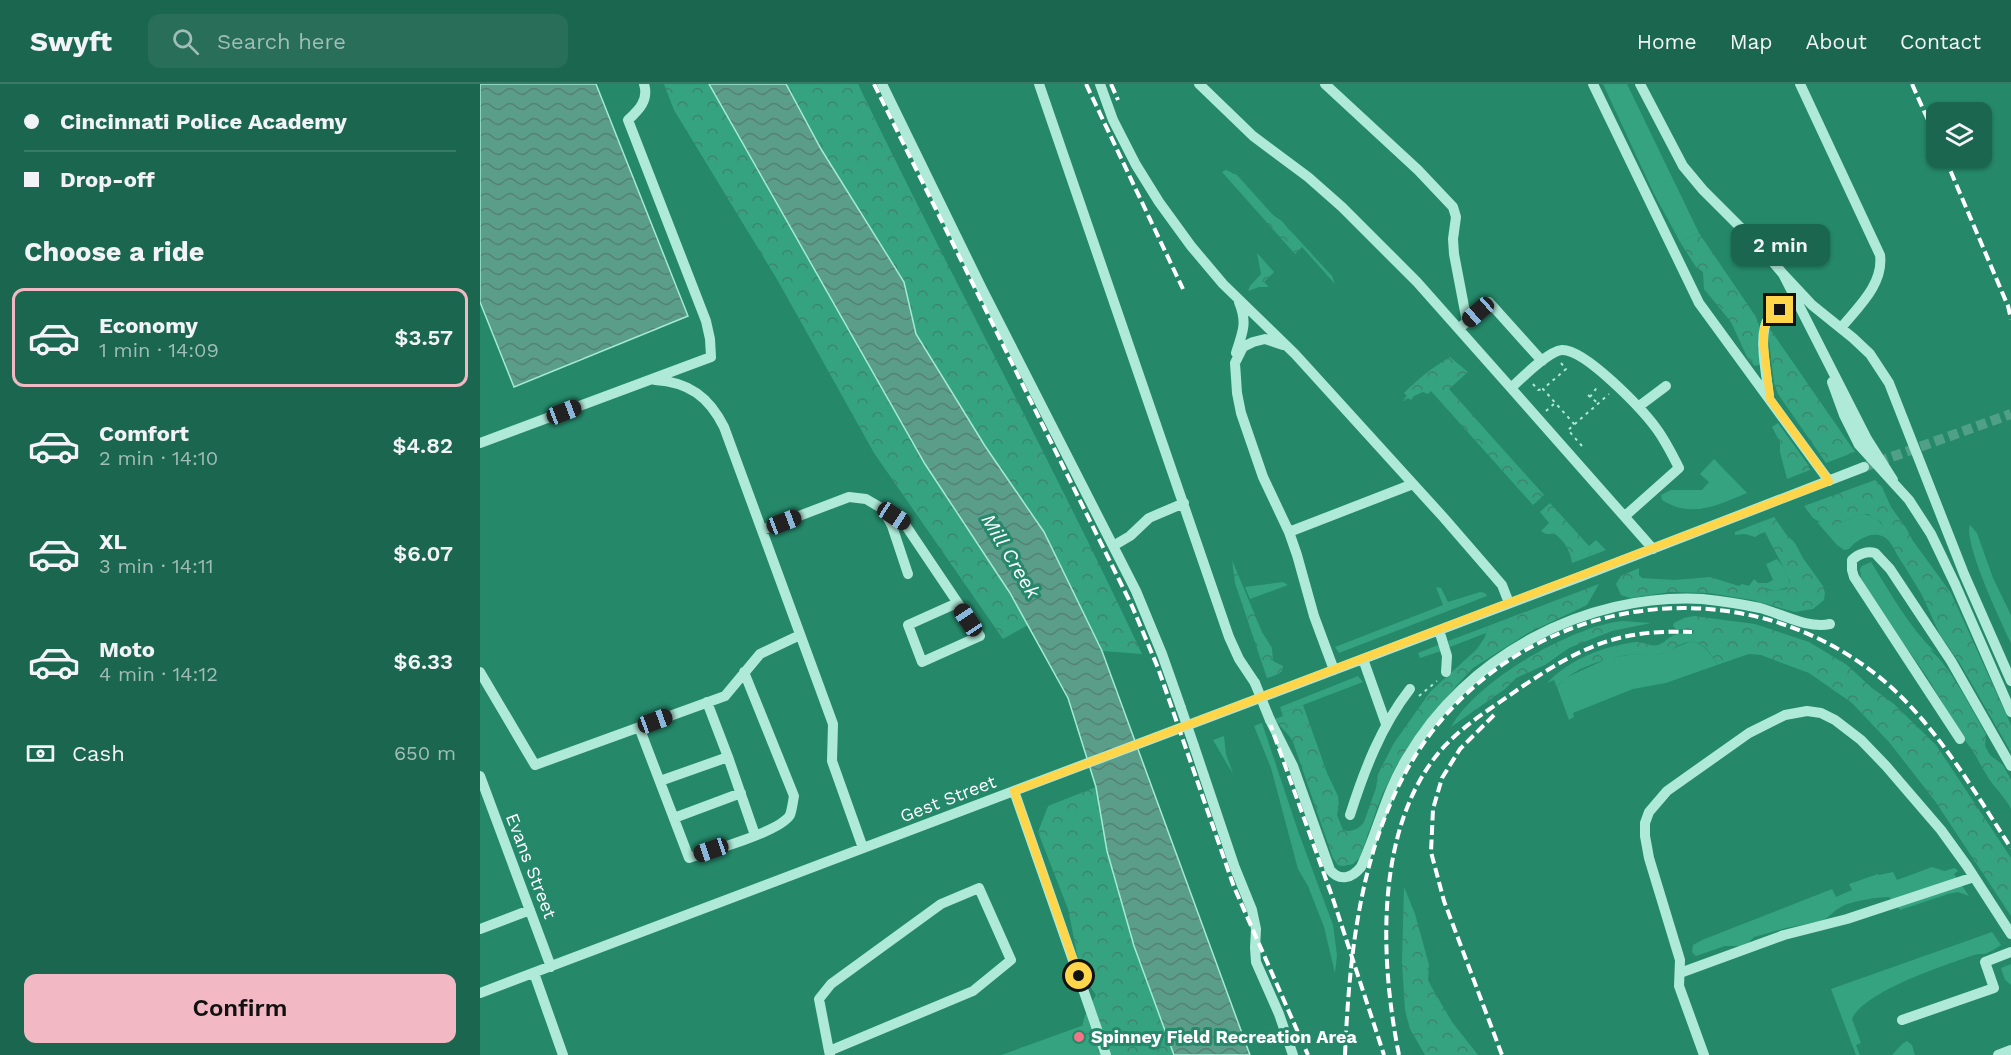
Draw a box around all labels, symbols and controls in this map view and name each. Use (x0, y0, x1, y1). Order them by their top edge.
search box (148, 14, 568, 68)
text: Swyft (30, 25, 112, 58)
icon: search (169, 25, 202, 58)
text: Search here (217, 29, 346, 54)
text: Home (1637, 29, 1697, 54)
text: Map (1730, 29, 1773, 54)
text: About (1806, 29, 1867, 54)
text: Contact (1900, 29, 1981, 54)
map controls (1926, 102, 1992, 168)
button: layers (1926, 102, 1992, 168)
text: Cincinnati Police Academy (60, 109, 347, 134)
text: Drop-off (60, 167, 155, 192)
callout: 2 min (1730, 223, 1830, 265)
text: 2 min (1753, 233, 1808, 257)
text: Choose a ride (24, 236, 204, 268)
car (1459, 293, 1497, 331)
route end (1766, 296, 1793, 323)
icon: car (27, 311, 81, 365)
text: Economy (99, 313, 198, 338)
text: $3.57 (395, 325, 453, 350)
text: 1 min · 14:09 (99, 338, 219, 362)
car (544, 397, 584, 427)
icon: car (27, 419, 81, 473)
text: Comfort (99, 421, 189, 446)
text: $4.82 (392, 433, 453, 458)
text: 2 min · 14:10 (99, 446, 218, 470)
car (874, 499, 914, 533)
car (764, 507, 804, 537)
water label: Mill Creek (976, 509, 1046, 604)
icon: car (27, 527, 81, 581)
text: XL (99, 529, 127, 554)
text: $6.07 (393, 541, 453, 566)
text: 3 min · 14:11 (99, 554, 214, 578)
car (950, 600, 986, 640)
icon: car (27, 635, 81, 689)
text: Moto (99, 637, 155, 662)
text: $6.33 (393, 649, 453, 674)
text: 4 min · 14:12 (99, 662, 218, 686)
car (635, 706, 675, 736)
icon: cash (24, 737, 57, 770)
text: Cash (72, 741, 125, 766)
text: 650 m (394, 741, 456, 765)
street label: Gest Street (897, 771, 999, 826)
street label: Evans Street (502, 810, 561, 922)
car (691, 836, 731, 864)
route start (1065, 962, 1092, 989)
button: Confirm (24, 974, 456, 1043)
place label: Spinney Field Recreation Area (1091, 1026, 1357, 1047)
marker: Spinney Field Recreation Area (1072, 1030, 1086, 1044)

